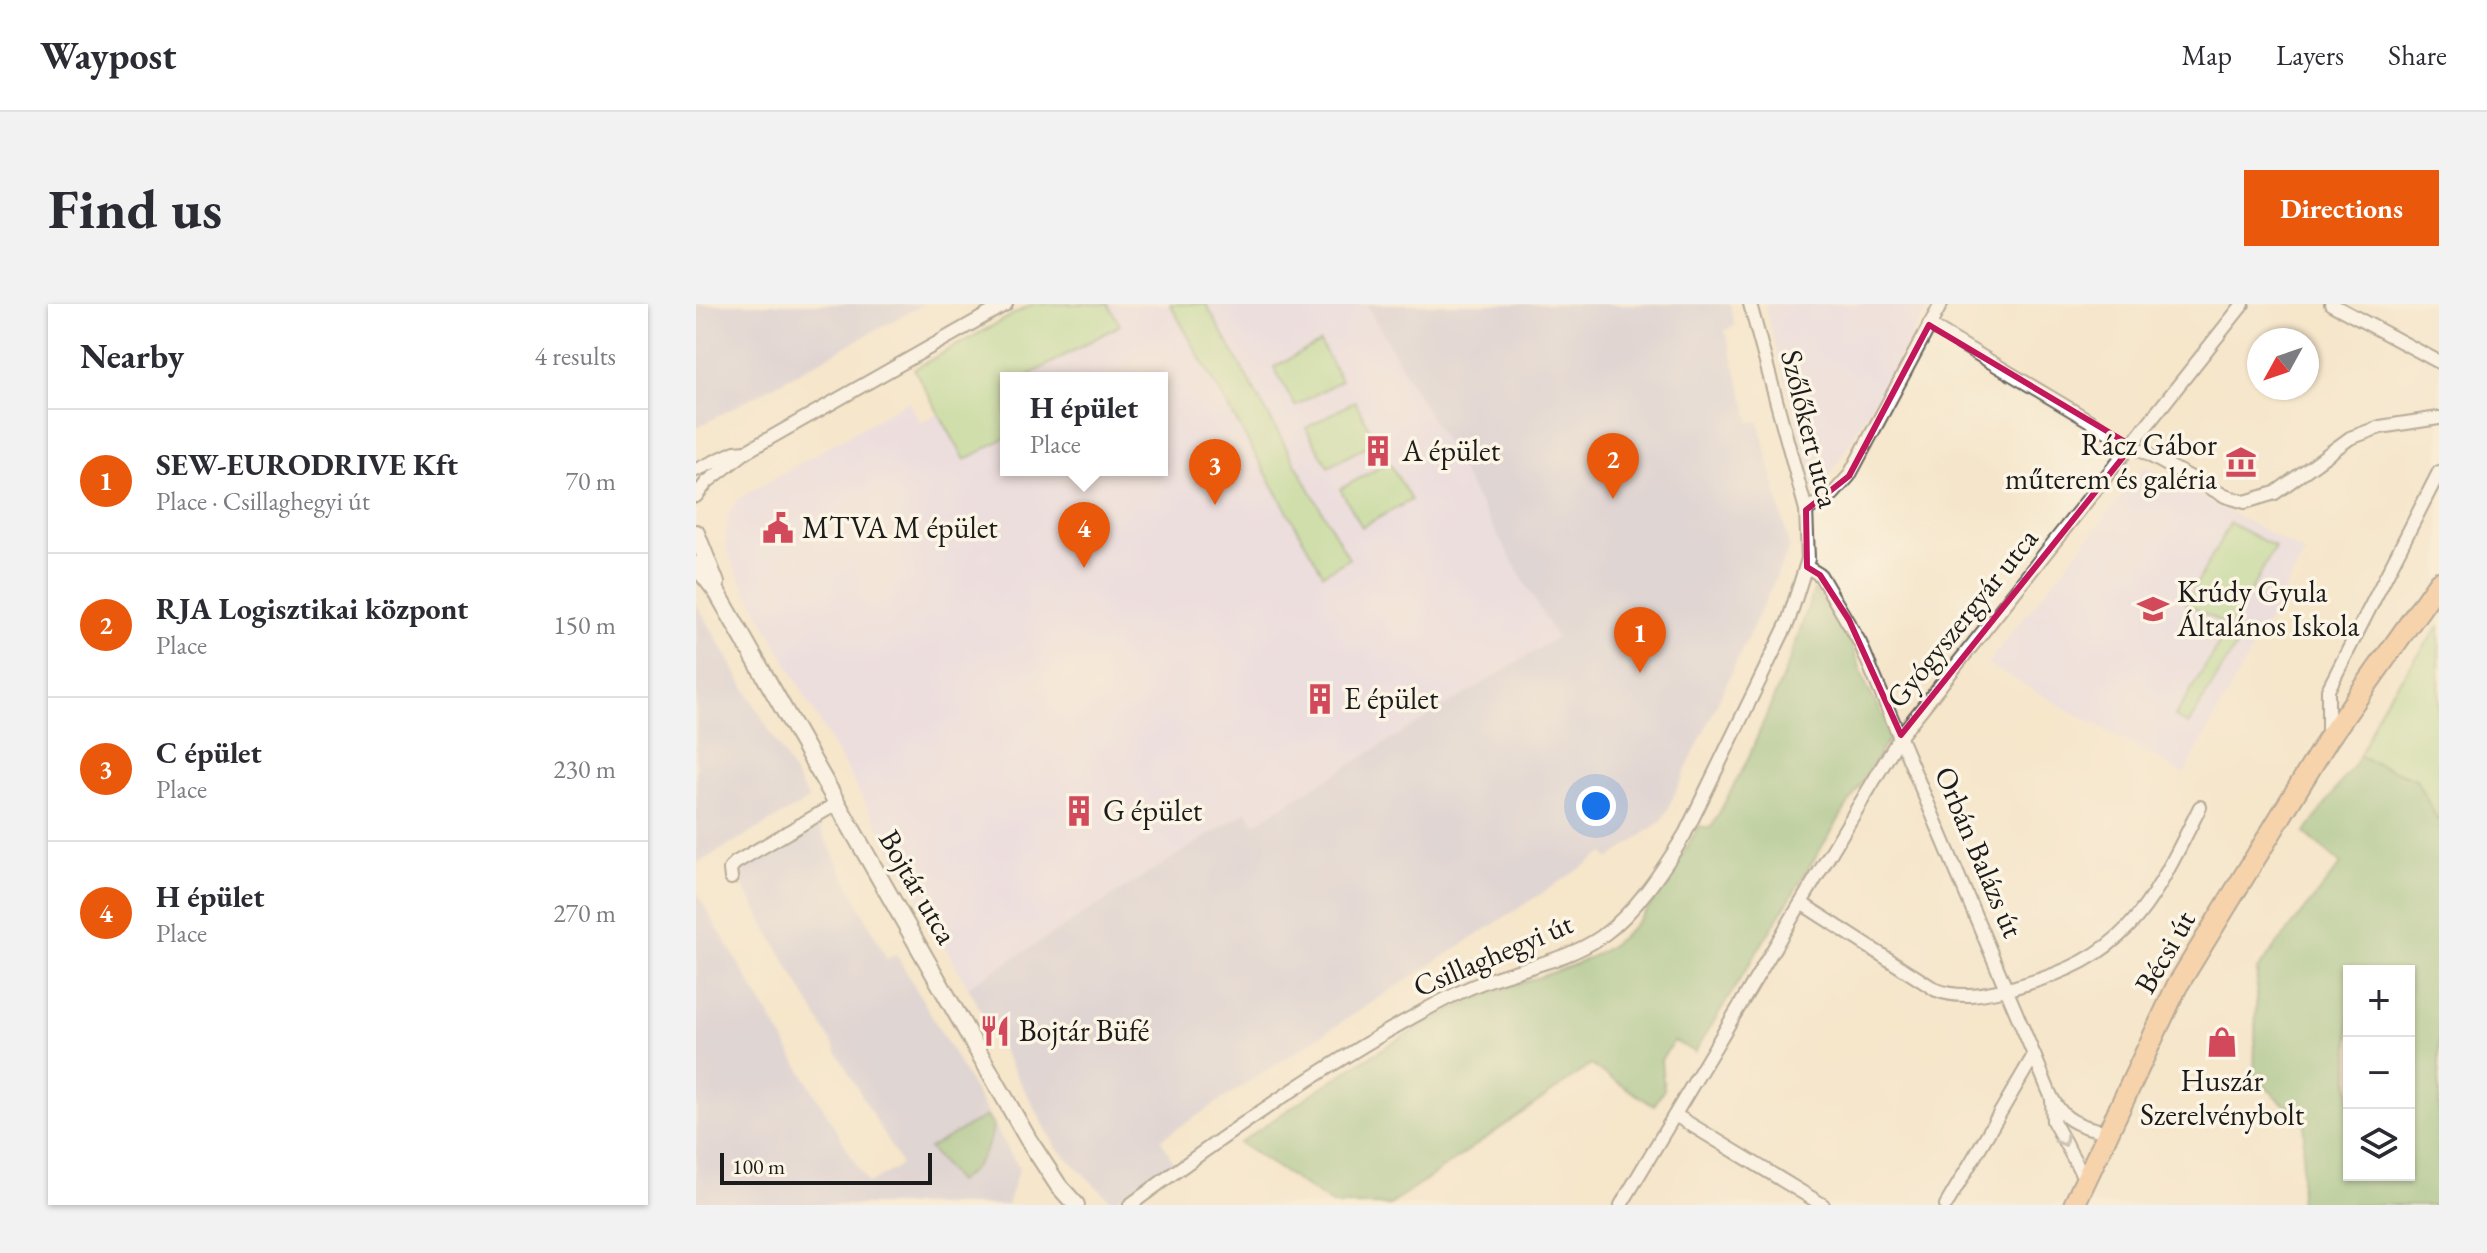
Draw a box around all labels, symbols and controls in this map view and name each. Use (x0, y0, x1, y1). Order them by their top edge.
text: Waypost (40, 31, 177, 80)
text: Map (2182, 37, 2232, 73)
text: Layers (2276, 37, 2344, 73)
text: Share (2388, 37, 2447, 73)
button: Directions (2244, 170, 2439, 246)
text: Find us (48, 172, 222, 245)
north arrow (2247, 328, 2319, 400)
text: Nearby (80, 334, 184, 378)
text: 4 results (535, 339, 616, 373)
street label: Szőlőkert utca (1772, 346, 1849, 512)
popup (1000, 372, 1168, 476)
text: H épület (1030, 388, 1138, 427)
place label: Rácz Gábor műterem és galéria (2005, 425, 2217, 498)
text: Place (1030, 427, 1081, 461)
place label: A épület (1401, 431, 1501, 470)
pin: 2 (1587, 433, 1639, 499)
building icon: A épület (1361, 434, 1395, 468)
pin: 3 (1189, 439, 1241, 505)
text: SEW-EURODRIVE Kft (156, 445, 458, 484)
museum icon: Rácz Gábor műterem és galéria (2224, 445, 2258, 479)
text: 1 (99, 464, 113, 498)
text: 70 m (566, 464, 616, 498)
text: Place · Csillaghegyi út (156, 484, 370, 518)
pin: 4 (1058, 502, 1110, 568)
place label: MTVA M épület (802, 508, 998, 547)
public building icon: MTVA M épület (761, 511, 795, 545)
street label: Gyógyszergyár utca (1877, 520, 2046, 716)
place label: Krúdy Gyula Általános Iskola (2176, 572, 2359, 645)
text: RJA Logisztikai központ (156, 589, 468, 628)
school or university icon: Krúdy Gyula Általános Iskola (2136, 592, 2170, 626)
pin: 1 (1614, 607, 1666, 673)
text: 2 (99, 608, 113, 642)
text: 150 m (553, 608, 616, 642)
text: Place (156, 628, 207, 662)
place label: E épület (1344, 679, 1439, 718)
building icon: E épület (1303, 682, 1337, 716)
text: C épület (156, 733, 262, 772)
text: 3 (99, 752, 113, 786)
text: 230 m (553, 752, 616, 786)
street label: Orbán Balázs út (1926, 760, 2033, 944)
text: Place (156, 772, 207, 806)
your location (1576, 786, 1616, 826)
place label: G épület (1103, 791, 1203, 830)
building icon: G épület (1062, 794, 1096, 828)
street label: Bojtár utca (870, 823, 967, 951)
text: H épület (156, 877, 265, 916)
text: 4 (99, 896, 113, 930)
text: 270 m (553, 896, 616, 930)
street label: Csillaghegyi út (1407, 903, 1579, 1006)
street label: Bécsi út (2125, 903, 2204, 1000)
text: Place (156, 916, 207, 950)
map controls (2343, 965, 2415, 1181)
button: + (2343, 965, 2415, 1037)
place label: Bojtár Büfé (1019, 1011, 1150, 1050)
restaurant icon: Bojtár Büfé (978, 1014, 1012, 1048)
shop icon: Huszár Szerelvénybolt (2205, 1025, 2239, 1059)
button: − (2343, 1037, 2415, 1109)
place label: Huszár Szerelvénybolt (2140, 1061, 2305, 1134)
button: layers (2343, 1109, 2415, 1181)
one-way arrow (2053, 1132, 2069, 1147)
scale bar (720, 1149, 932, 1185)
text: 100 m (732, 1152, 785, 1181)

